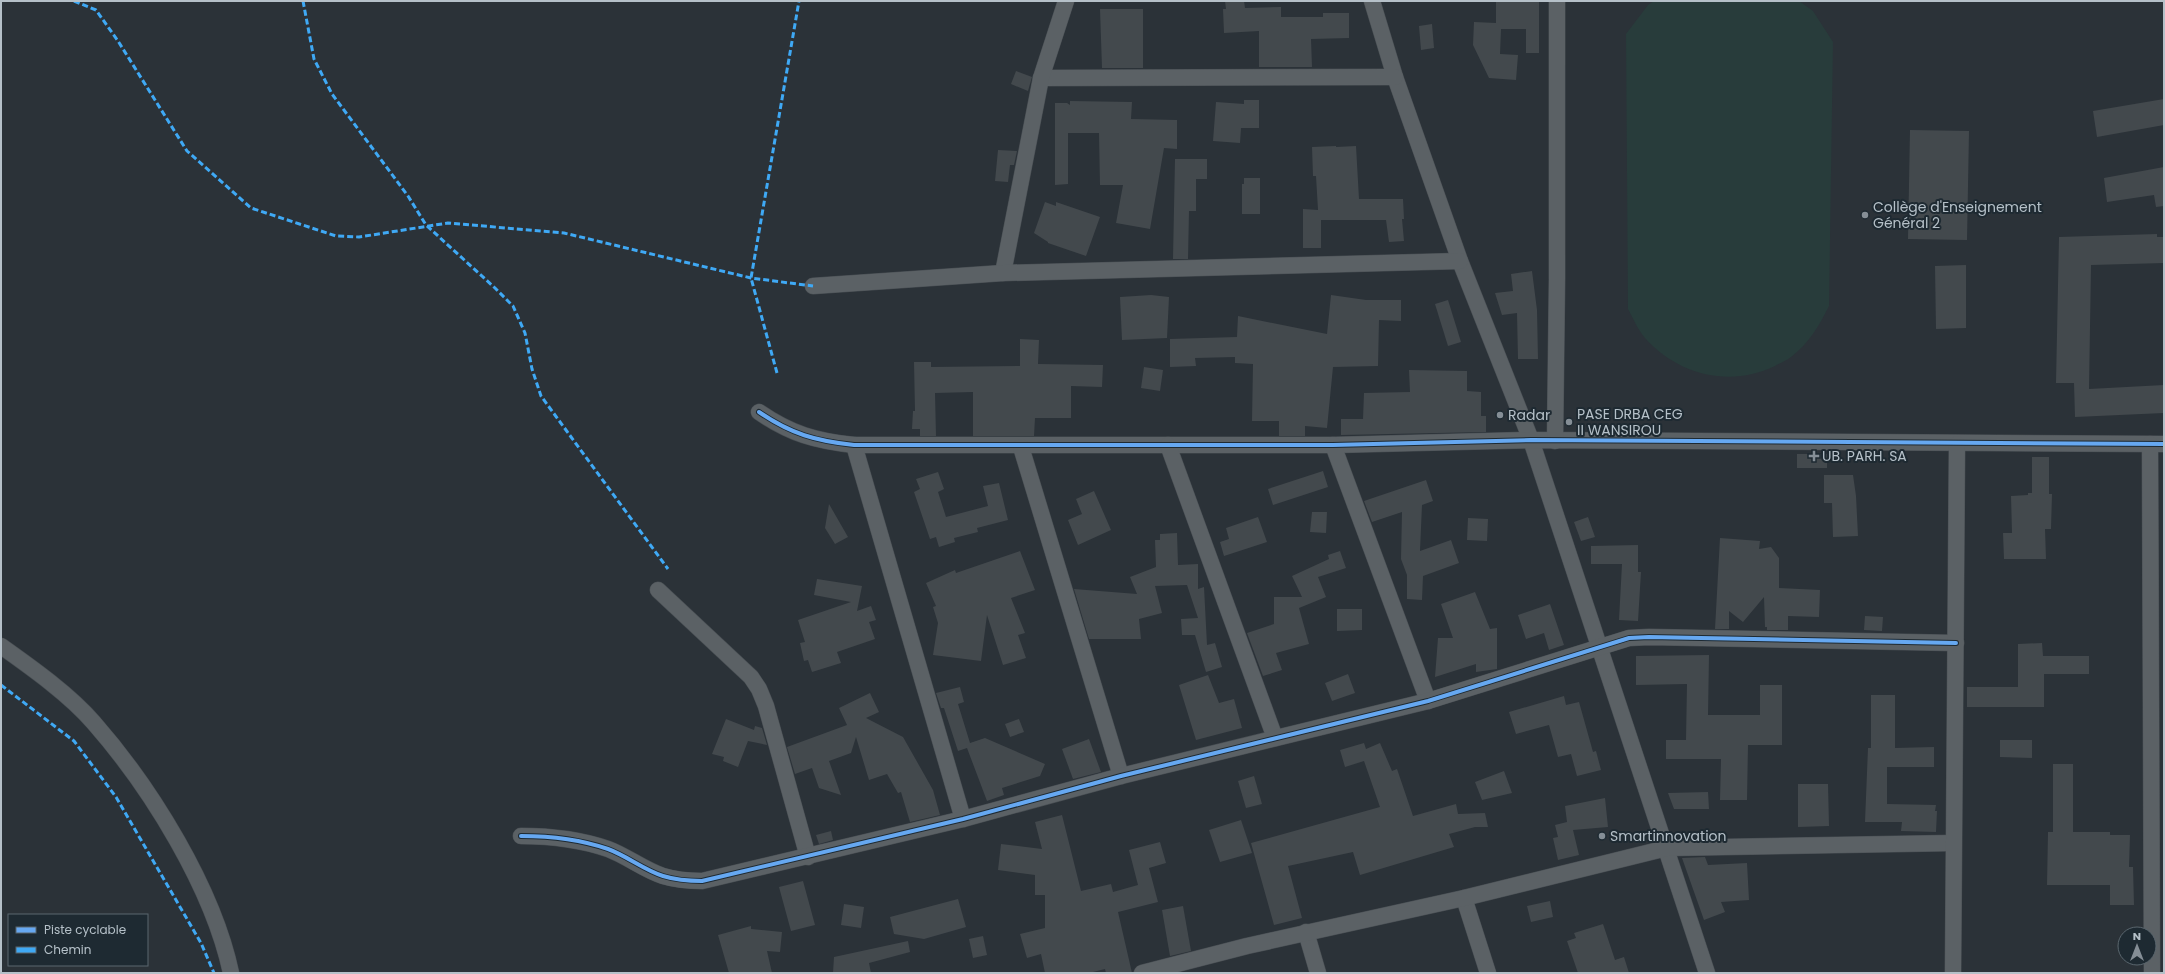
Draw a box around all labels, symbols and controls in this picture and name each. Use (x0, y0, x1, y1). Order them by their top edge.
place label: Collège d'Enseignement Général 2 (1873, 197, 2042, 233)
marker: Collège d'Enseignement Général 2 (1860, 210, 1870, 220)
place label: PASE DRBA CEG II WANSIROU (1577, 404, 1683, 440)
place label: Radar (1508, 405, 1550, 425)
marker: Radar (1495, 410, 1505, 420)
marker: PASE DRBA CEG II WANSIROU (1564, 417, 1574, 427)
place label: UB. PARH. SA (1822, 446, 1907, 466)
marker: UB. PARH. SA (1809, 451, 1819, 461)
place label: Smartinnovation (1610, 826, 1727, 846)
marker: Smartinnovation (1597, 831, 1607, 841)
legend (8, 914, 148, 966)
text: Piste cyclable (44, 921, 126, 938)
north arrow (2117, 926, 2157, 966)
text: N (2133, 928, 2141, 944)
text: Chemin (44, 941, 91, 958)

